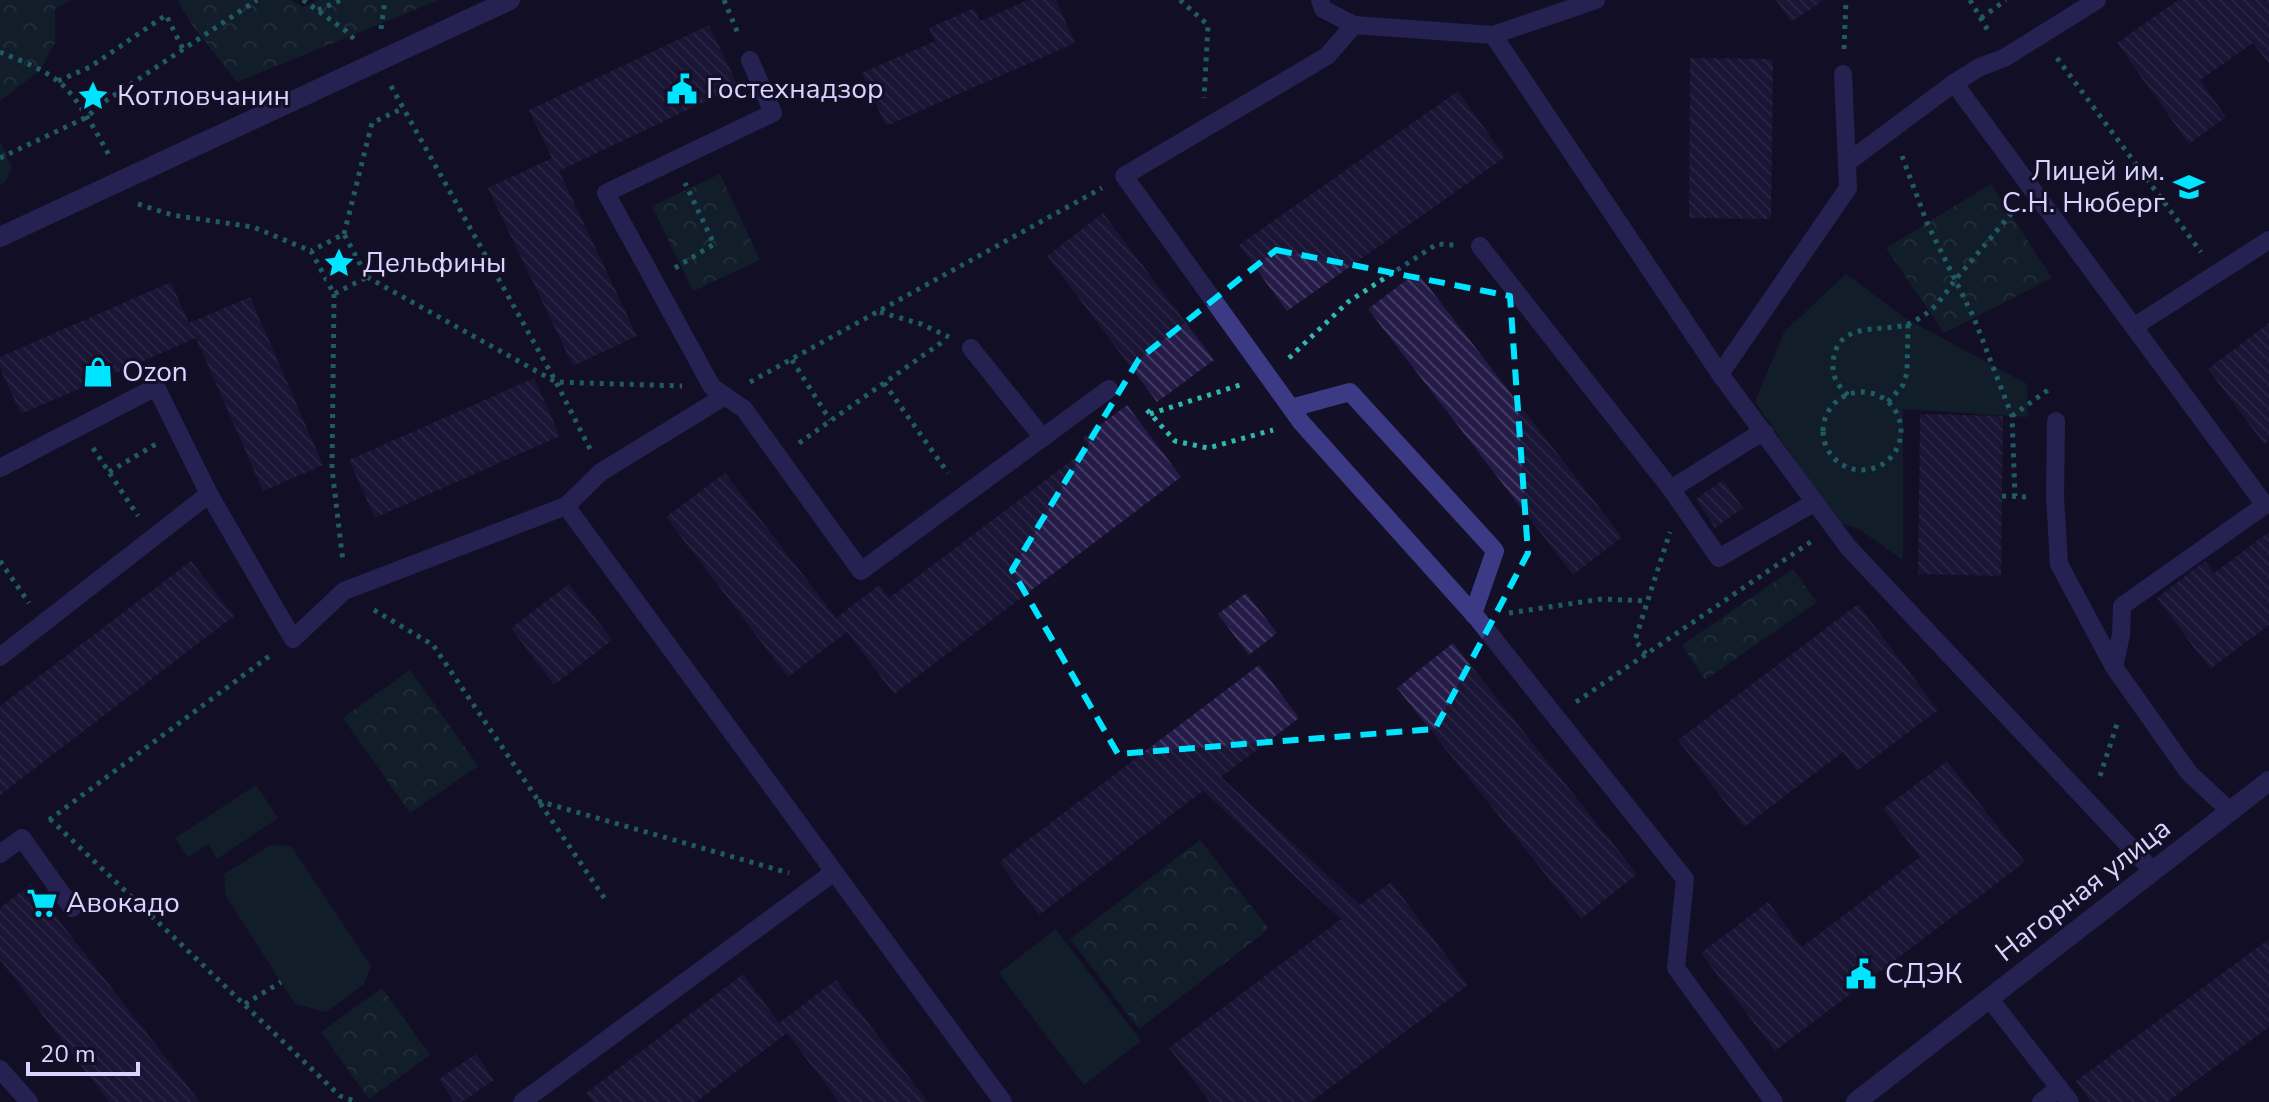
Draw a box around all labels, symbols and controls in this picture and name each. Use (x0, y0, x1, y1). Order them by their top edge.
place label: Гостехнадзор (706, 70, 884, 108)
public building icon: Гостехнадзор (665, 72, 699, 106)
place label: Котловчанин (117, 77, 290, 115)
place icon: Котловчанин (76, 79, 110, 113)
place label: Лицей им. С.Н. Нюберг (2002, 152, 2165, 222)
school or university icon: Лицей им. С.Н. Нюберг (2172, 170, 2206, 204)
place label: Дельфины (363, 244, 507, 282)
place icon: Дельфины (322, 246, 356, 280)
place label: Ozon (122, 353, 188, 391)
shop icon: Ozon (81, 355, 115, 389)
street label: Нагорная улица (1987, 809, 2179, 971)
place label: Авокадо (66, 884, 180, 922)
supermarket icon: Авокадо (25, 886, 59, 920)
place label: СДЭК (1885, 955, 1962, 993)
public building icon: СДЭК (1844, 957, 1878, 991)
scale bar (28, 1026, 138, 1076)
text: 20 m (40, 1038, 96, 1070)

